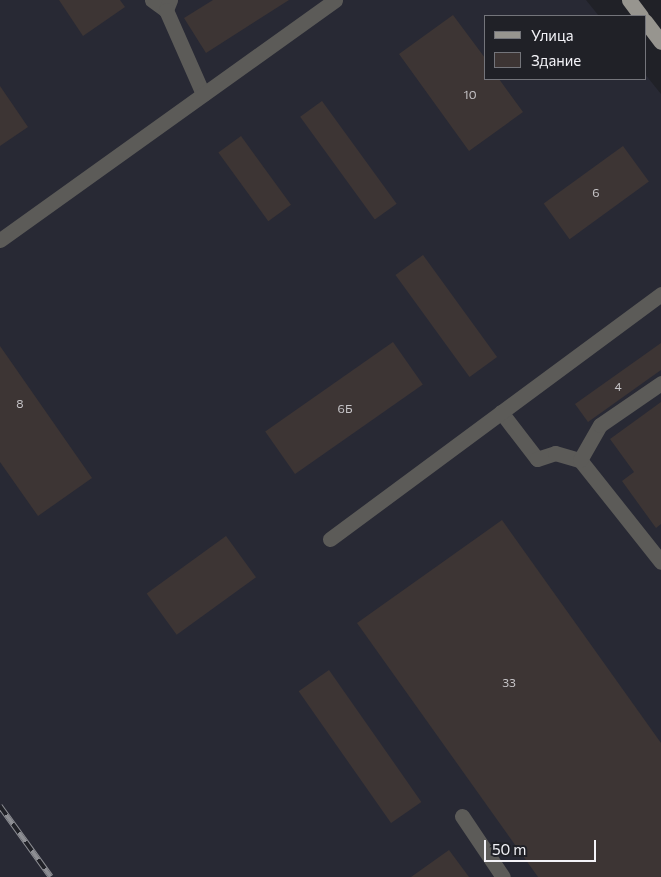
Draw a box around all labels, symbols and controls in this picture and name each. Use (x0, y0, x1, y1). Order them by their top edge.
legend (483, 15, 646, 80)
text: Улица (531, 26, 573, 44)
text: Здание (531, 51, 581, 69)
house number: 10 (464, 88, 476, 102)
house number: 6 (592, 186, 600, 200)
house number: 4 (614, 380, 622, 394)
house number: 8 (16, 397, 24, 411)
house number: 6Б (338, 402, 352, 416)
house number: 33 (502, 676, 516, 690)
scale bar (486, 830, 598, 862)
text: 50 m (492, 840, 526, 858)

